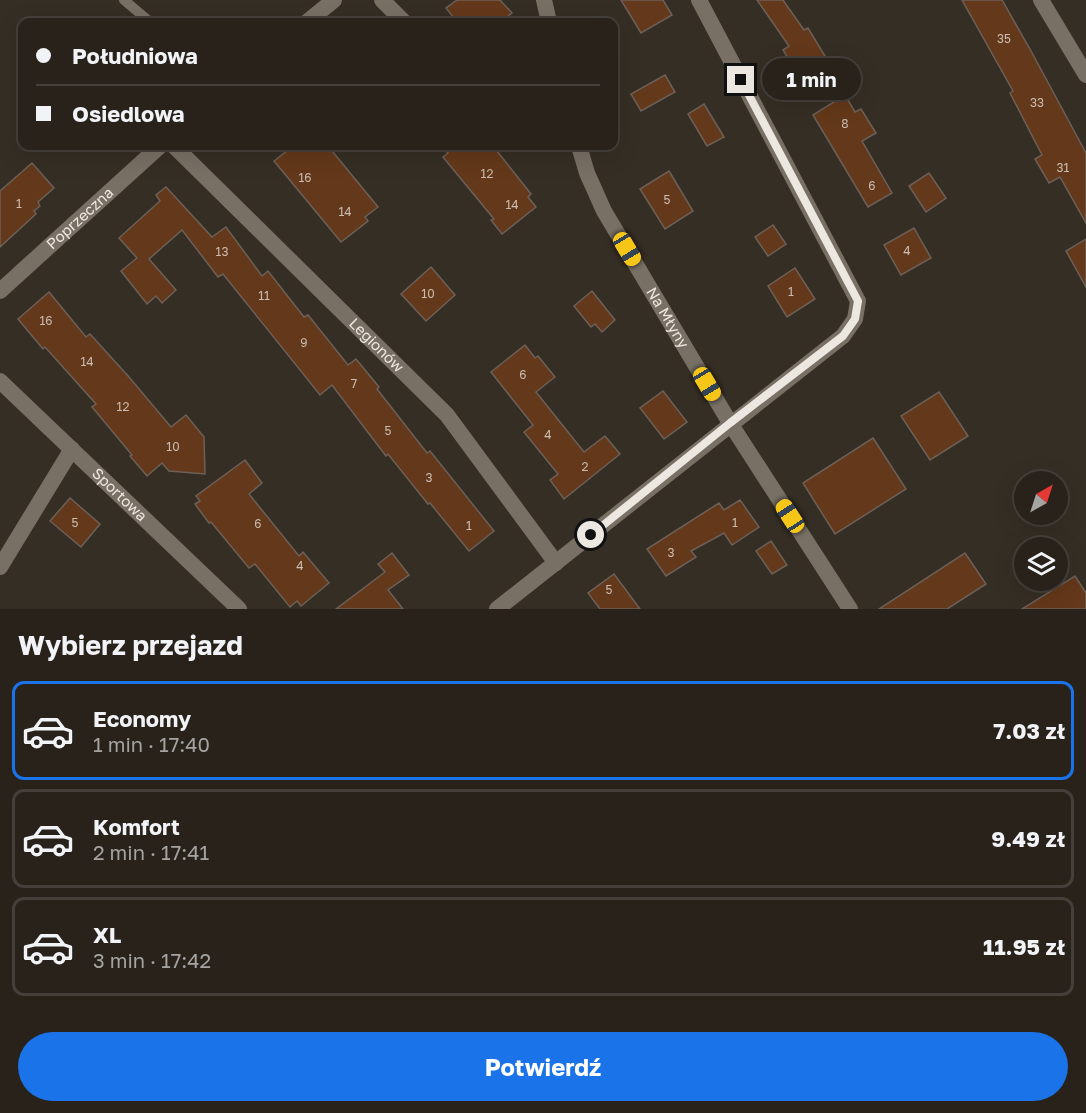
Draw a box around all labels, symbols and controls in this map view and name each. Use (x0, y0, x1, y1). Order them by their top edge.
house number: 35 (997, 31, 1011, 46)
text: Południowa (72, 42, 198, 69)
callout: 1 min (762, 59, 861, 101)
route end (727, 66, 754, 93)
text: 1 min (786, 67, 837, 91)
house number: 33 (1030, 95, 1044, 110)
text: Osiedlowa (72, 100, 185, 127)
house number: 8 (841, 116, 849, 131)
house number: 31 (1057, 160, 1070, 175)
house number: 12 (481, 166, 493, 181)
house number: 16 (298, 170, 312, 185)
house number: 6 (868, 178, 876, 193)
street label: Poprzeczna (42, 183, 116, 253)
house number: 5 (664, 192, 671, 207)
house number: 1 (16, 196, 22, 211)
house number: 14 (505, 197, 519, 212)
house number: 14 (338, 204, 352, 219)
car (610, 229, 644, 269)
house number: 4 (903, 243, 911, 258)
house number: 13 (216, 244, 228, 259)
street label: Na Młyny (643, 284, 694, 351)
house number: 1 (788, 284, 794, 299)
house number: 10 (421, 286, 435, 301)
house number: 11 (258, 288, 270, 303)
house number: 16 (39, 313, 53, 328)
street label: Legionów (346, 314, 408, 375)
house number: 9 (300, 335, 308, 350)
house number: 14 (80, 354, 94, 369)
car (690, 364, 724, 404)
house number: 6 (519, 367, 527, 382)
house number: 7 (351, 376, 357, 391)
house number: 12 (117, 399, 129, 414)
house number: 5 (385, 423, 392, 438)
house number: 4 (544, 427, 552, 442)
house number: 10 (166, 439, 180, 454)
house number: 2 (582, 459, 589, 474)
street label: Sportowa (89, 464, 151, 525)
house number: 3 (425, 470, 433, 485)
north arrow (1014, 471, 1068, 525)
map controls (1014, 471, 1068, 591)
car (773, 496, 807, 536)
house number: 5 (72, 515, 79, 530)
house number: 1 (732, 515, 738, 530)
house number: 6 (254, 516, 262, 531)
house number: 1 (466, 518, 472, 533)
route start (577, 521, 604, 548)
button: layers (1014, 537, 1068, 591)
house number: 3 (667, 545, 675, 560)
house number: 4 (296, 558, 304, 573)
house number: 5 (606, 582, 613, 597)
text: Wybierz przejazd (18, 629, 243, 661)
icon: car (21, 704, 75, 758)
text: Economy (93, 705, 191, 732)
text: 7.03 zł (993, 717, 1065, 744)
text: 1 min · 17:40 (93, 732, 210, 756)
icon: car (21, 812, 75, 866)
text: Komfort (93, 813, 180, 840)
text: 9.49 zł (991, 825, 1065, 852)
text: 2 min · 17:41 (93, 840, 209, 864)
icon: car (21, 920, 75, 974)
text: XL (93, 921, 121, 948)
text: 11.95 zł (983, 933, 1065, 960)
text: 3 min · 17:42 (93, 948, 211, 972)
button: Potwierdź (18, 1032, 1068, 1101)

